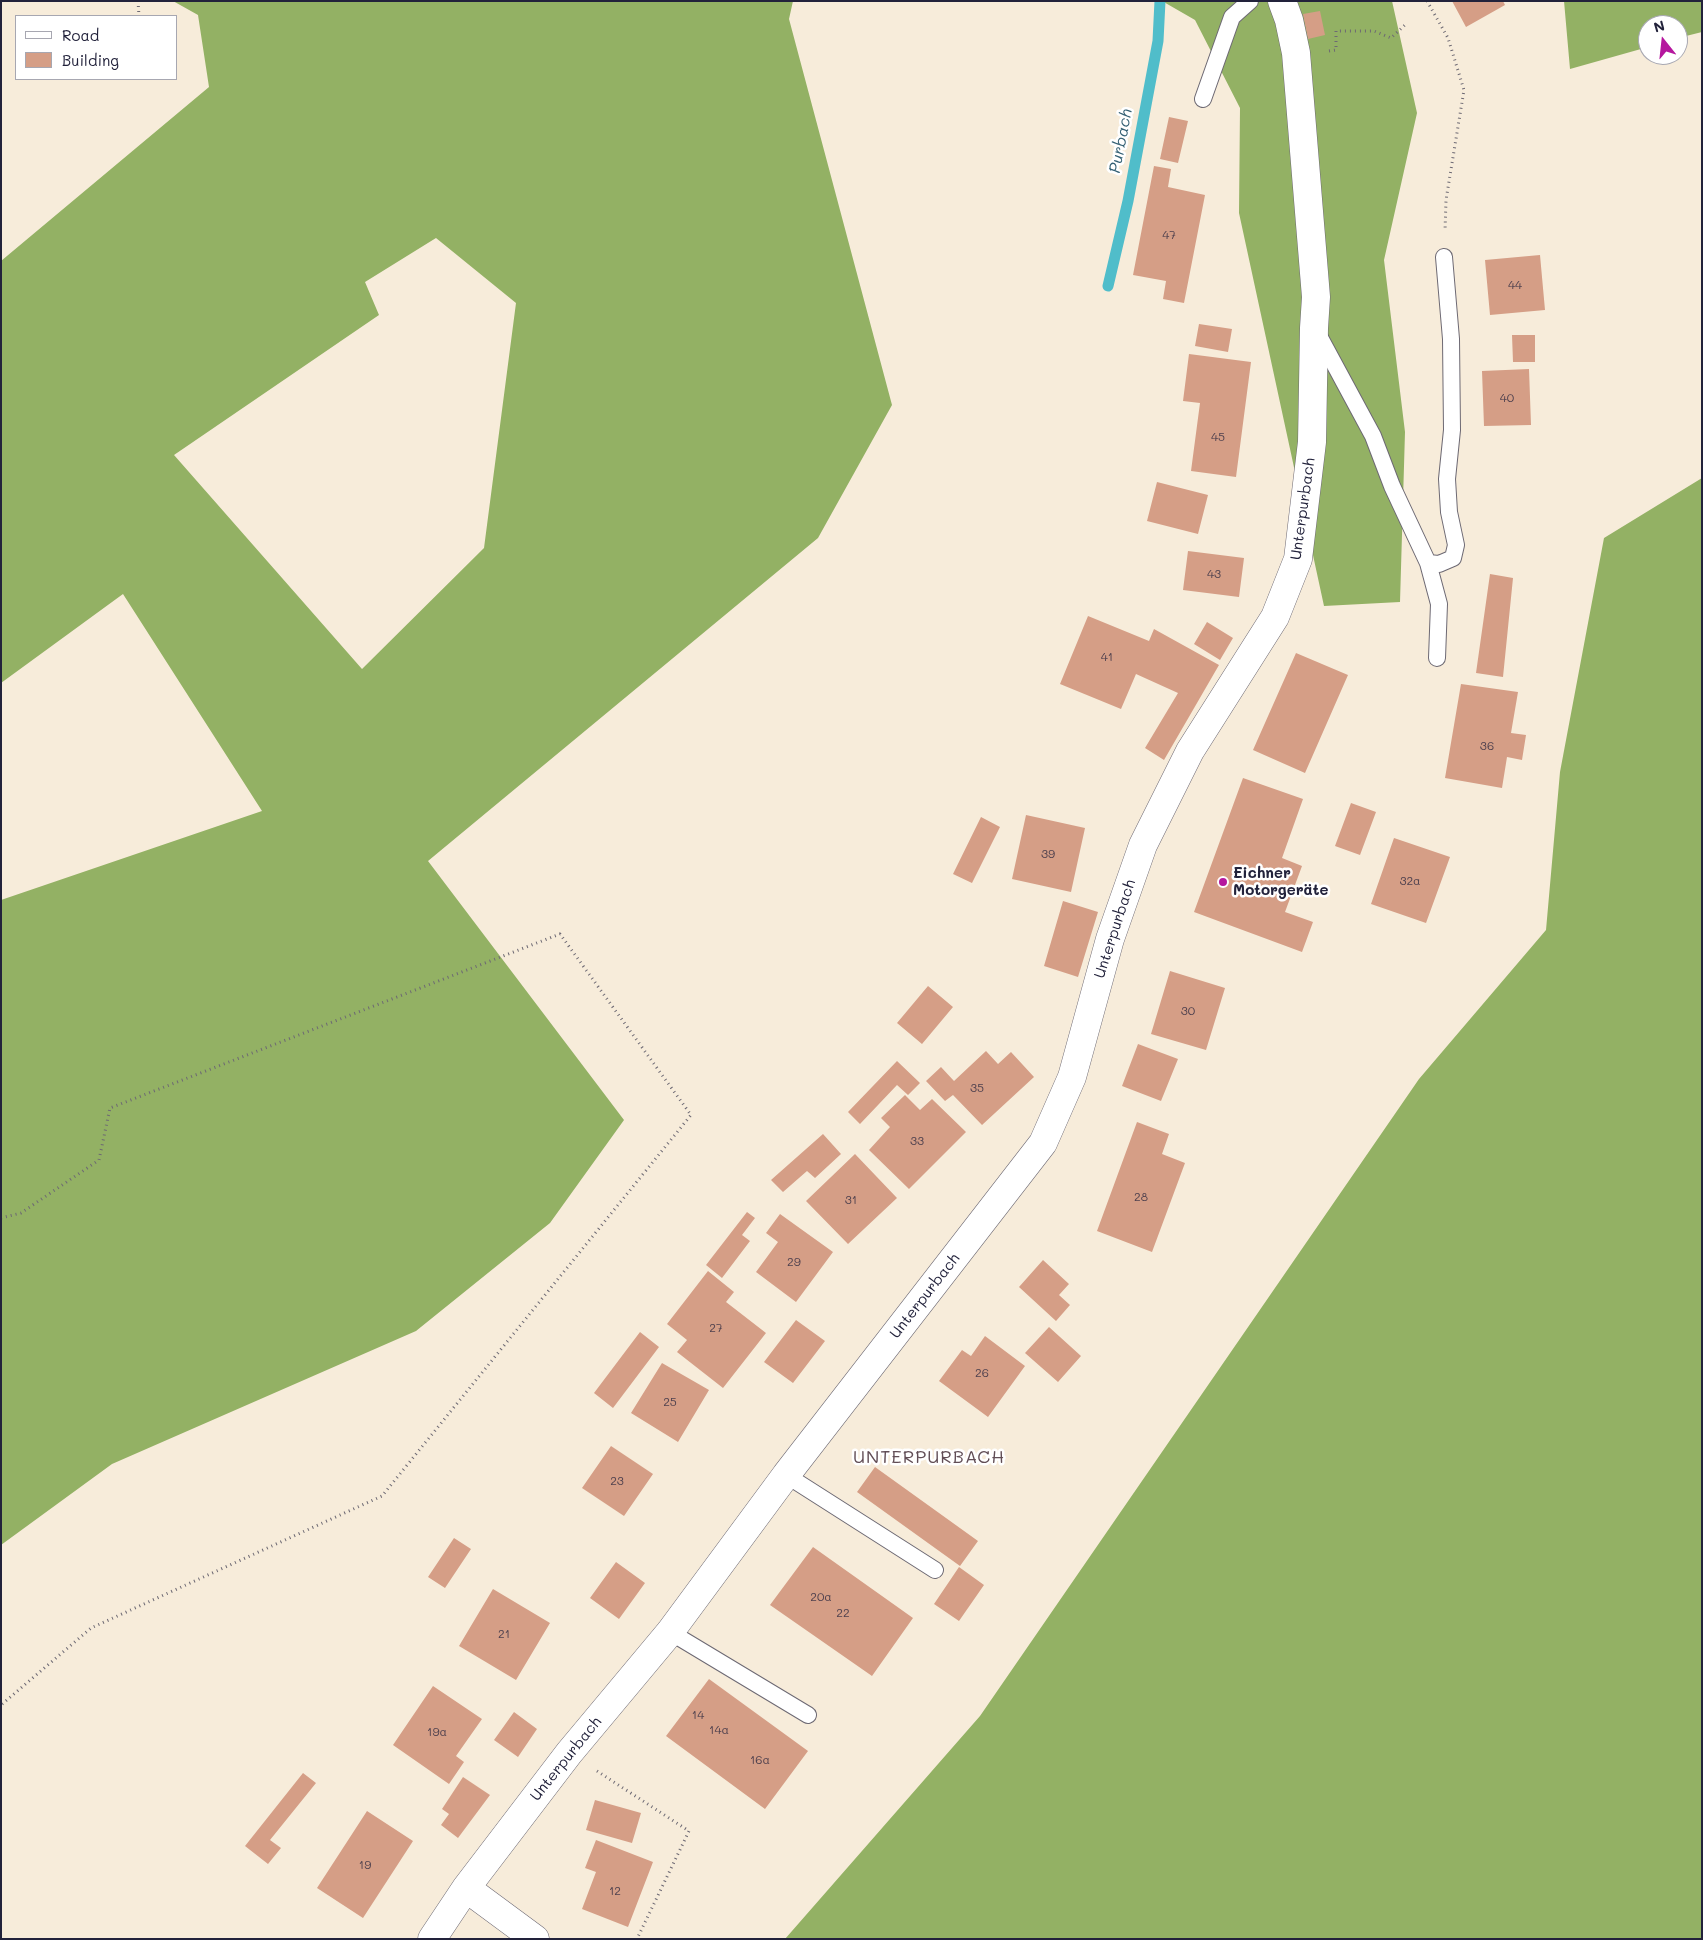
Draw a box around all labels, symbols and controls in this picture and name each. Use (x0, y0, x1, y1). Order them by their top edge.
legend (15, 15, 178, 80)
north arrow (1638, 15, 1688, 65)
text: N (1651, 15, 1667, 37)
text: Road (62, 25, 99, 45)
text: Building (62, 50, 119, 70)
water label: Purbach (1105, 107, 1137, 175)
house number: 47 (1162, 228, 1176, 242)
house number: 44 (1508, 278, 1522, 292)
house number: 40 (1500, 391, 1514, 405)
house number: 45 (1211, 430, 1225, 444)
street label: Unterpurbach (1287, 457, 1319, 561)
house number: 43 (1207, 567, 1221, 581)
house number: 41 (1101, 650, 1113, 664)
house number: 36 (1480, 739, 1494, 753)
house number: 39 (1041, 847, 1055, 861)
place label: Eichner Motorgeräte (1233, 864, 1328, 899)
house number: 32a (1399, 874, 1421, 888)
marker: Eichner Motorgeräte (1217, 876, 1229, 888)
street label: Unterpurbach (1091, 877, 1139, 981)
house number: 30 (1181, 1004, 1195, 1018)
house number: 35 (970, 1081, 984, 1095)
house number: 33 (910, 1134, 924, 1148)
house number: 28 (1134, 1190, 1148, 1204)
house number: 31 (845, 1193, 857, 1207)
street label: Unterpurbach (886, 1250, 964, 1342)
house number: 29 (787, 1255, 801, 1269)
house number: 27 (709, 1321, 723, 1335)
house number: 26 (975, 1366, 989, 1380)
house number: 25 (663, 1395, 677, 1409)
district label: UNTERPURBACH (852, 1446, 1006, 1468)
house number: 23 (610, 1474, 624, 1488)
house number: 20a (810, 1590, 832, 1604)
house number: 22 (836, 1606, 850, 1620)
house number: 21 (498, 1627, 510, 1641)
house number: 14 (692, 1708, 704, 1722)
street label: Unterpurbach (527, 1713, 605, 1805)
house number: 14a (709, 1723, 729, 1737)
house number: 19a (427, 1725, 447, 1739)
house number: 16a (750, 1753, 770, 1767)
house number: 19 (359, 1858, 371, 1872)
house number: 12 (609, 1884, 621, 1898)

